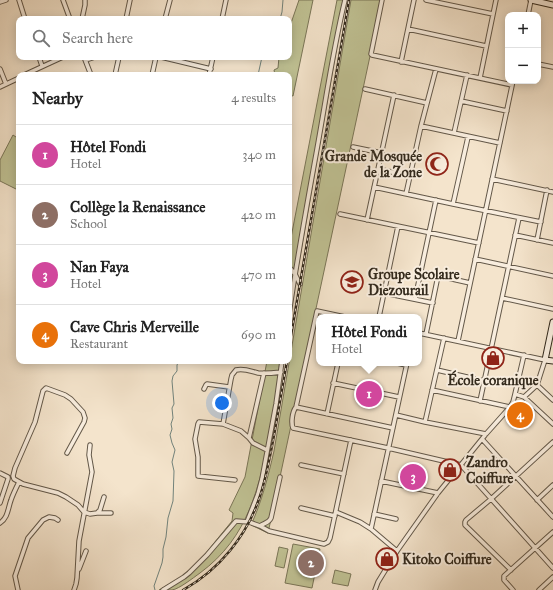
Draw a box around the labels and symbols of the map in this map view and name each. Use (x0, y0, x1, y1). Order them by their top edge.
place label: Grande Mosquée de la Zone (325, 148, 422, 181)
mosque icon: Grande Mosquée de la Zone (424, 151, 450, 177)
place label: Groupe Scolaire Diezourail (368, 266, 460, 299)
school or university icon: Groupe Scolaire Diezourail (339, 269, 365, 295)
shop icon: École coranique (480, 345, 506, 371)
place label: École coranique (447, 370, 539, 390)
pin: 1 (356, 379, 382, 409)
your location (212, 393, 232, 413)
pin: 4 (507, 400, 533, 430)
place label: Zandro Coiffure (466, 454, 514, 487)
shop icon: Zandro Coiffure (437, 457, 463, 483)
pin: 3 (400, 462, 426, 492)
shop icon: Kitoko Coiffure (374, 546, 400, 572)
pin: 2 (298, 548, 324, 578)
place label: Kitoko Coiffure (402, 551, 492, 568)

